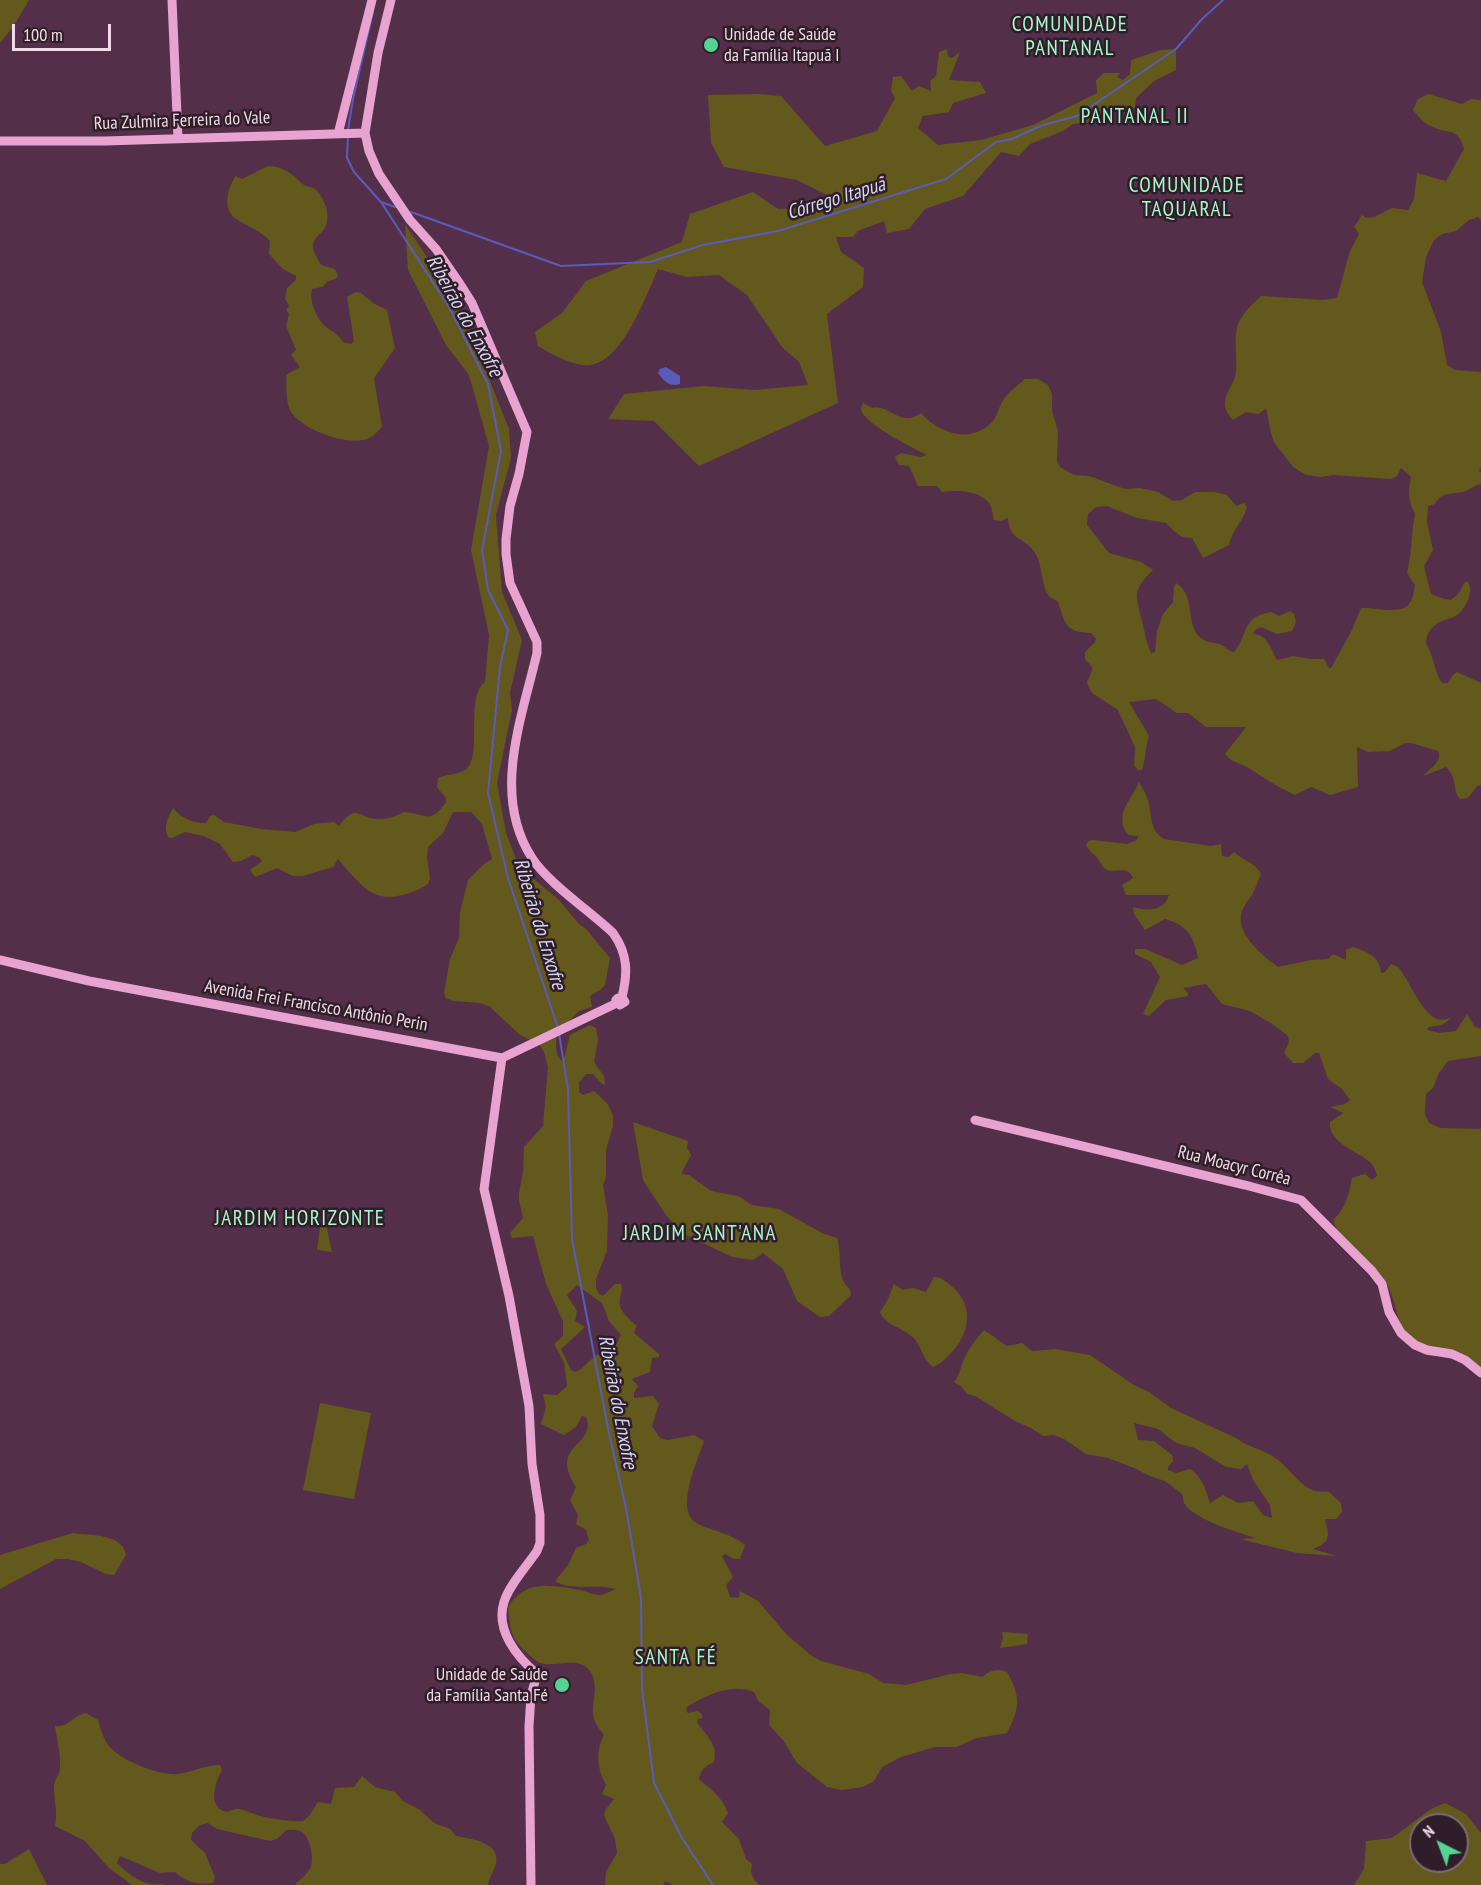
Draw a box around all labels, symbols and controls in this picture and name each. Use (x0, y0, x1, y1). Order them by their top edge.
scale bar (15, 12, 114, 50)
district label: COMUNIDADE PANTANAL (1012, 12, 1128, 62)
text: 100 m (23, 23, 63, 46)
place label: Unidade de Saúde da Família Itapuã I (724, 24, 839, 66)
marker: Unidade de Saúde da Família Itapuã I (702, 36, 720, 54)
district label: PANTANAL II (1081, 104, 1189, 130)
street label: Rua Zulmira Ferreira do Vale (93, 107, 271, 135)
water label: Córrego Itapuã (784, 173, 888, 225)
district label: COMUNIDADE TAQUARAL (1129, 173, 1245, 223)
water label: Ribeirão do Enxofre (421, 251, 507, 381)
water label: Ribeirão do Enxofre (508, 856, 570, 992)
street label: Avenida Frei Francisco Antônio Perin (203, 976, 429, 1036)
street label: Rua Moacyr Corrêa (1175, 1142, 1293, 1190)
district label: JARDIM HORIZONTE (215, 1206, 385, 1232)
district label: JARDIM SANT'ANA (623, 1221, 777, 1247)
water label: Ribeirão do Enxofre (592, 1333, 642, 1471)
district label: SANTA FÉ (635, 1645, 717, 1671)
place label: Unidade de Saúde da Família Santa Fé (426, 1664, 548, 1706)
marker: Unidade de Saúde da Família Santa Fé (553, 1676, 571, 1694)
north arrow (1409, 1813, 1469, 1873)
text: N (1418, 1821, 1438, 1841)

